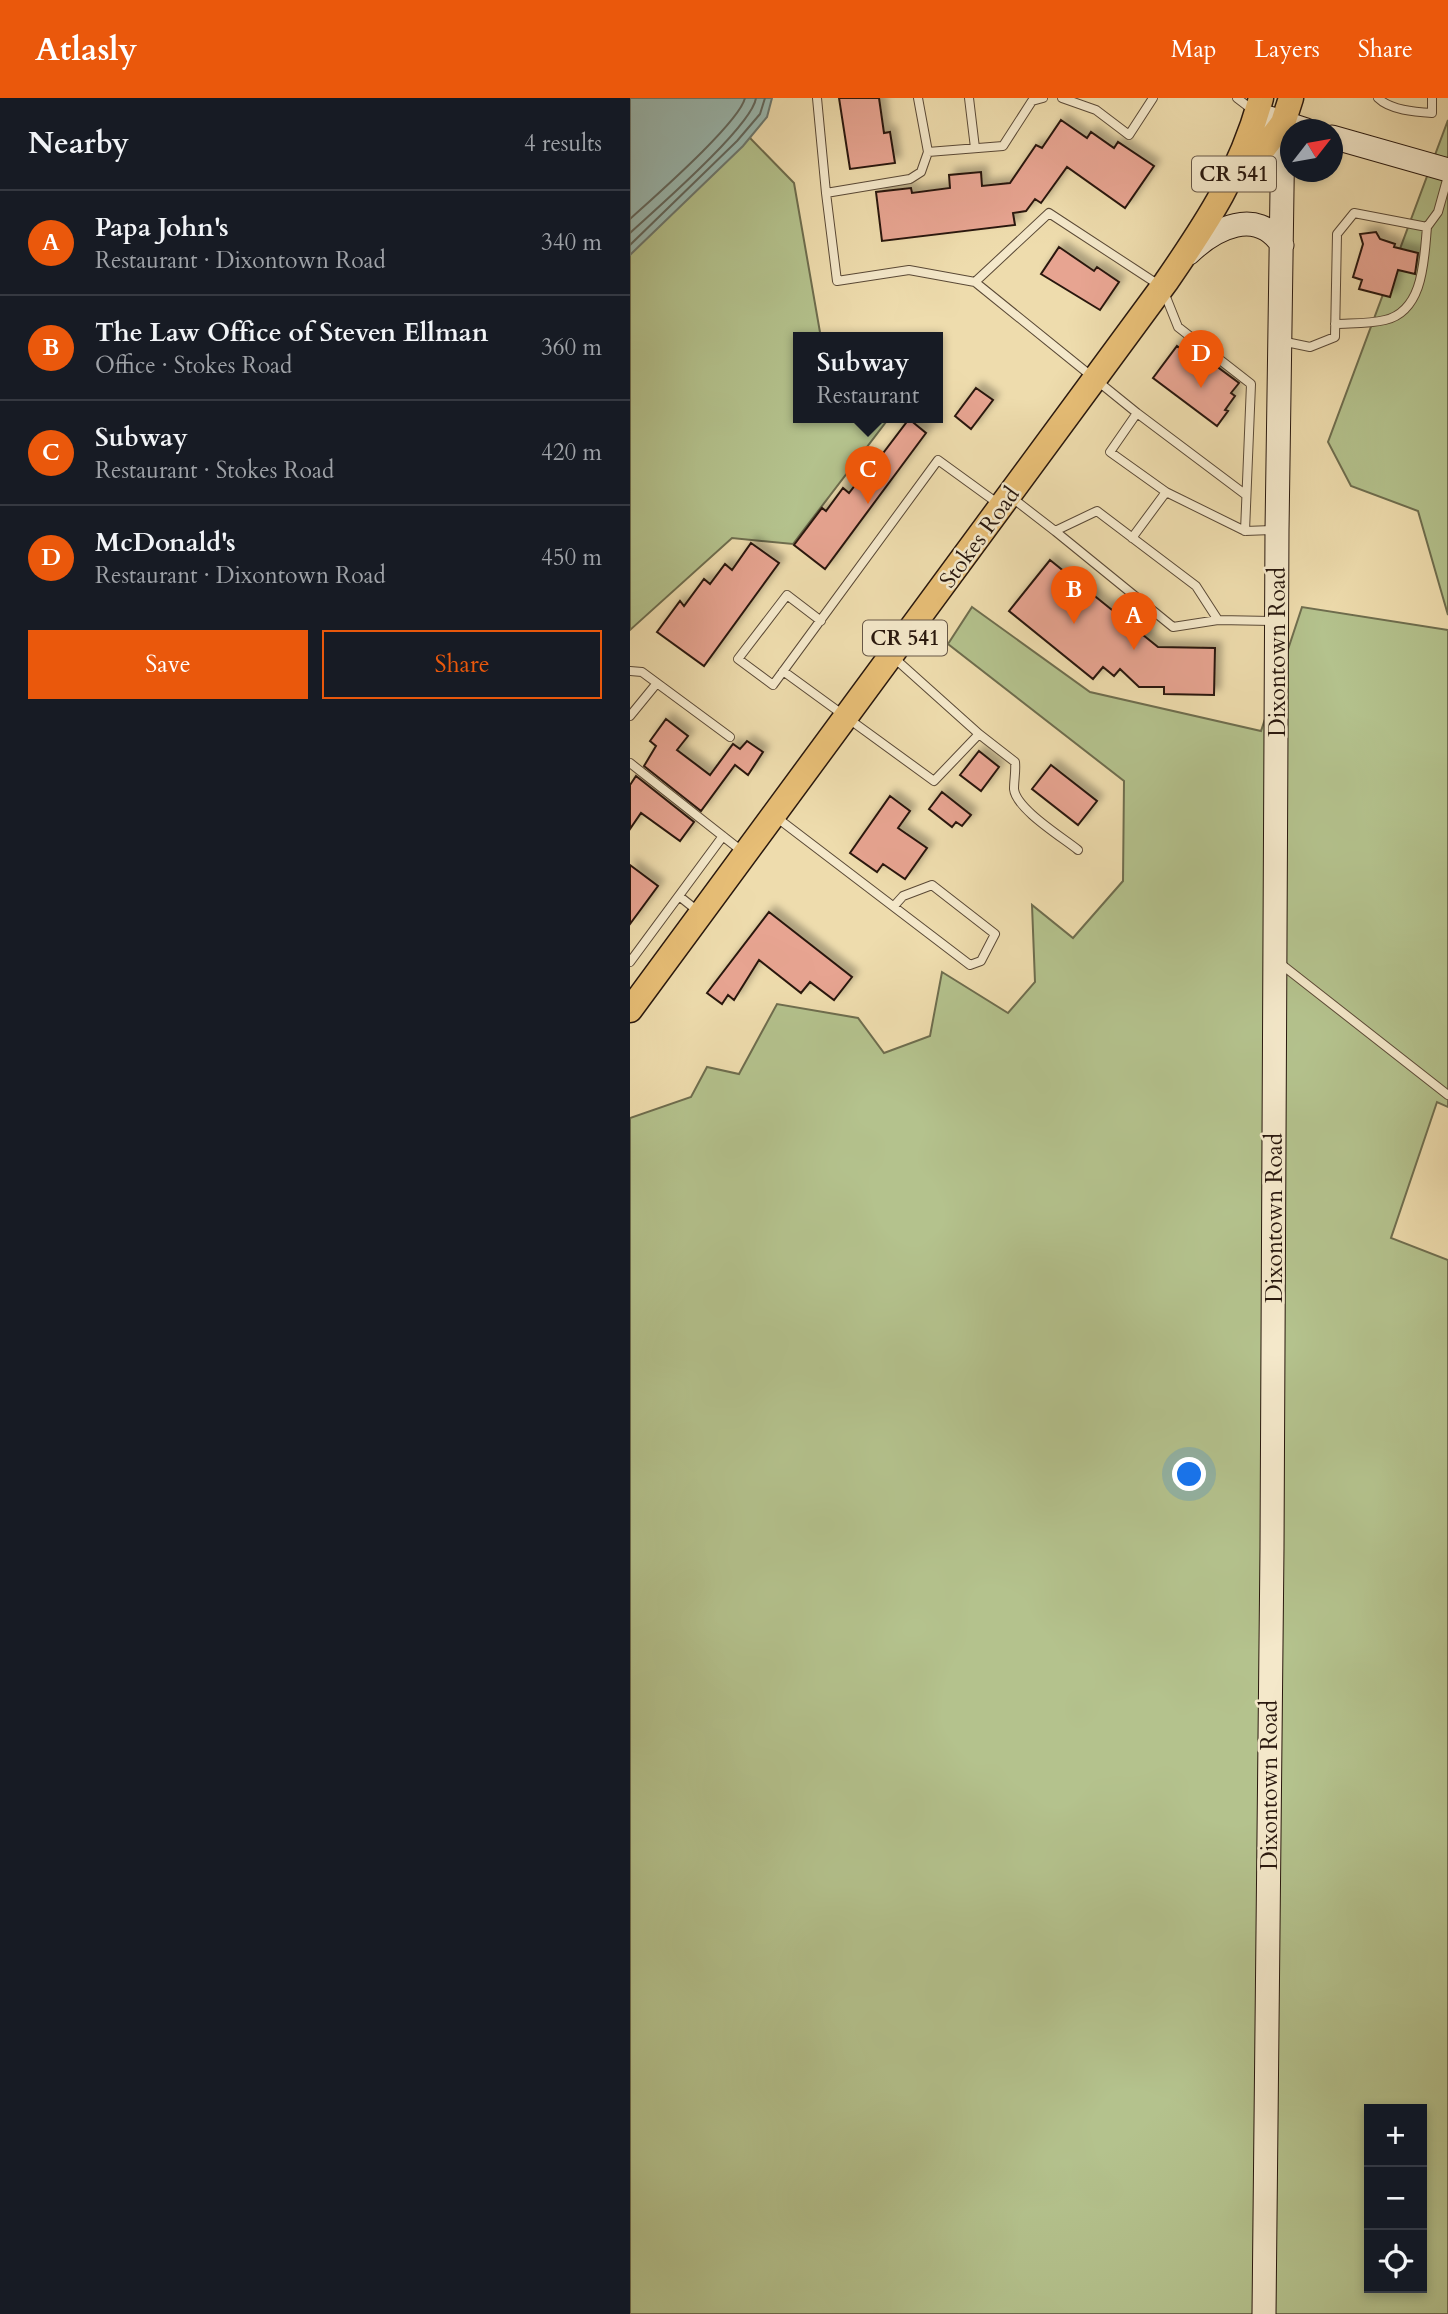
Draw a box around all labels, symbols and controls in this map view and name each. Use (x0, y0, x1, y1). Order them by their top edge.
text: Atlasly (35, 27, 137, 72)
text: Map (1171, 33, 1217, 66)
text: Layers (1255, 33, 1320, 66)
text: Share (1358, 33, 1413, 66)
north arrow (1280, 119, 1343, 182)
text: Nearby (28, 123, 129, 164)
text: 4 results (524, 128, 602, 159)
road number: CR 541 (1192, 156, 1276, 192)
text: Papa John's (95, 210, 229, 245)
text: A (42, 227, 60, 258)
text: 340 m (541, 227, 602, 258)
text: Restaurant · Dixontown Road (95, 245, 386, 276)
text: The Law Office of Steven Ellman (95, 315, 488, 350)
pin: D (1178, 330, 1224, 388)
text: B (43, 332, 59, 363)
text: 360 m (541, 332, 602, 363)
popup (793, 332, 943, 423)
text: Subway (817, 345, 909, 380)
text: Office · Stokes Road (95, 350, 292, 381)
text: Restaurant (817, 380, 919, 411)
text: Subway (95, 420, 188, 455)
text: C (42, 437, 60, 468)
text: 420 m (541, 437, 602, 468)
pin: C (845, 446, 891, 504)
text: Restaurant · Stokes Road (95, 455, 334, 486)
street label: Stokes Road (932, 480, 1027, 594)
text: McDonald's (95, 525, 236, 560)
text: D (41, 542, 61, 573)
text: 450 m (541, 542, 602, 573)
text: Restaurant · Dixontown Road (95, 560, 386, 591)
pin: B (1051, 566, 1097, 624)
street label: Dixontown Road (1262, 566, 1293, 737)
pin: A (1111, 592, 1157, 650)
road number: CR 541 (863, 620, 947, 656)
button: Save (28, 630, 308, 699)
button: Share (322, 630, 602, 699)
street label: Dixontown Road (1259, 1132, 1290, 1303)
your location (1172, 1457, 1206, 1491)
street label: Dixontown Road (1254, 1699, 1285, 1870)
map controls (1364, 2104, 1427, 2293)
button: + (1364, 2104, 1427, 2167)
button: − (1364, 2167, 1427, 2230)
button: locate (1364, 2230, 1427, 2293)

